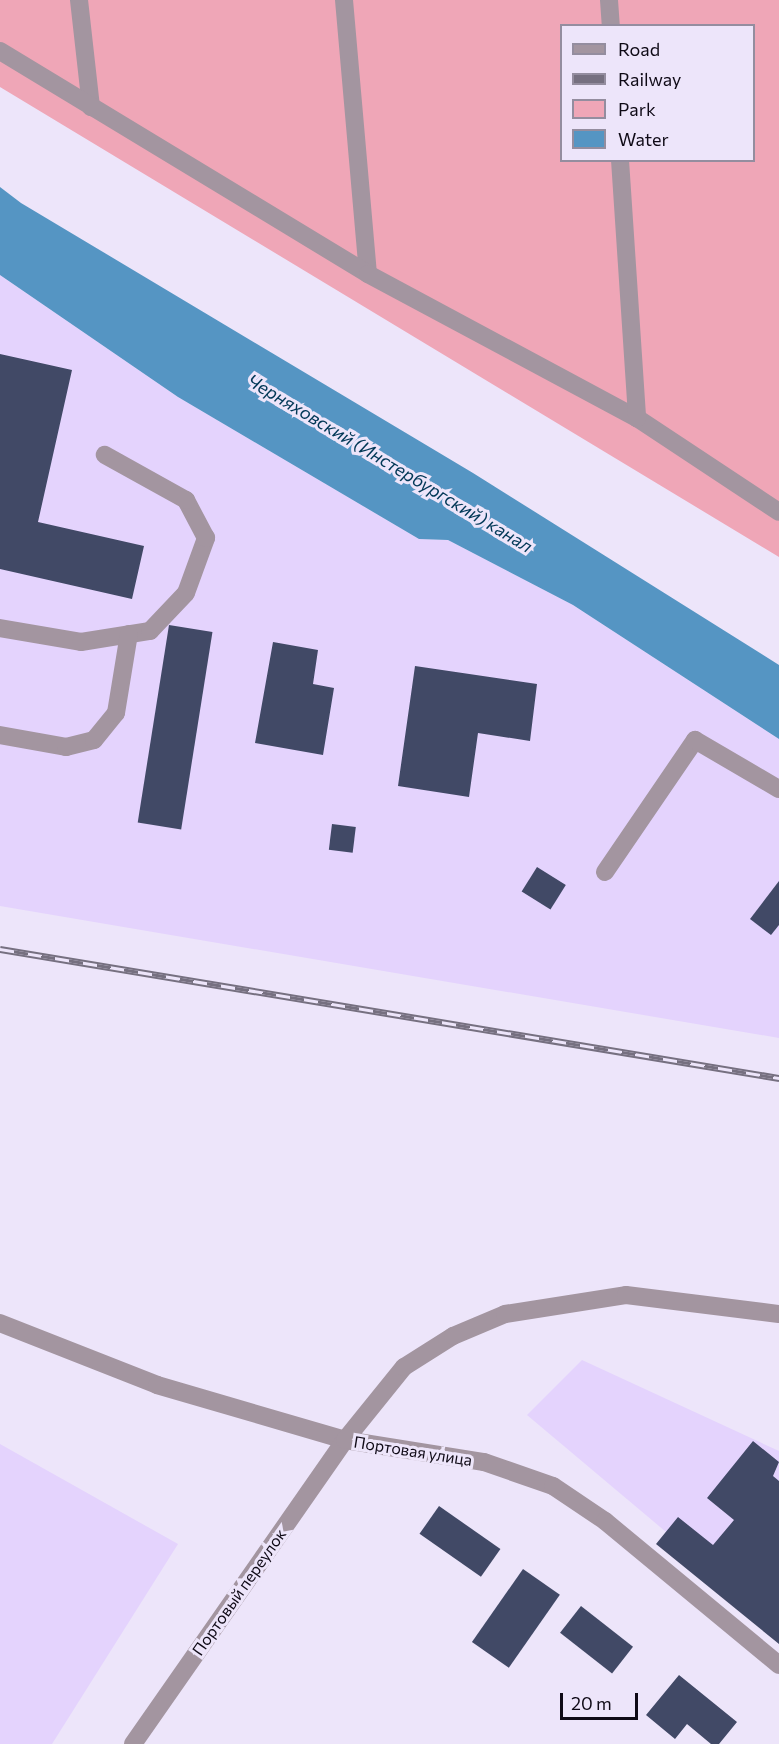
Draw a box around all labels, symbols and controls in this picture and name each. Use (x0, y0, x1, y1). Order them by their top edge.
legend (560, 24, 755, 162)
text: Road (618, 38, 660, 60)
text: Railway (618, 68, 681, 90)
text: Park (618, 98, 656, 120)
text: Water (618, 128, 669, 150)
water label: Черняховский (Инстербургский) канал (244, 369, 536, 557)
street label: Портовая улица (352, 1432, 474, 1470)
street label: Портовый переулок (188, 1525, 290, 1659)
scale bar (563, 1681, 641, 1719)
text: 20 m (571, 1692, 612, 1714)

